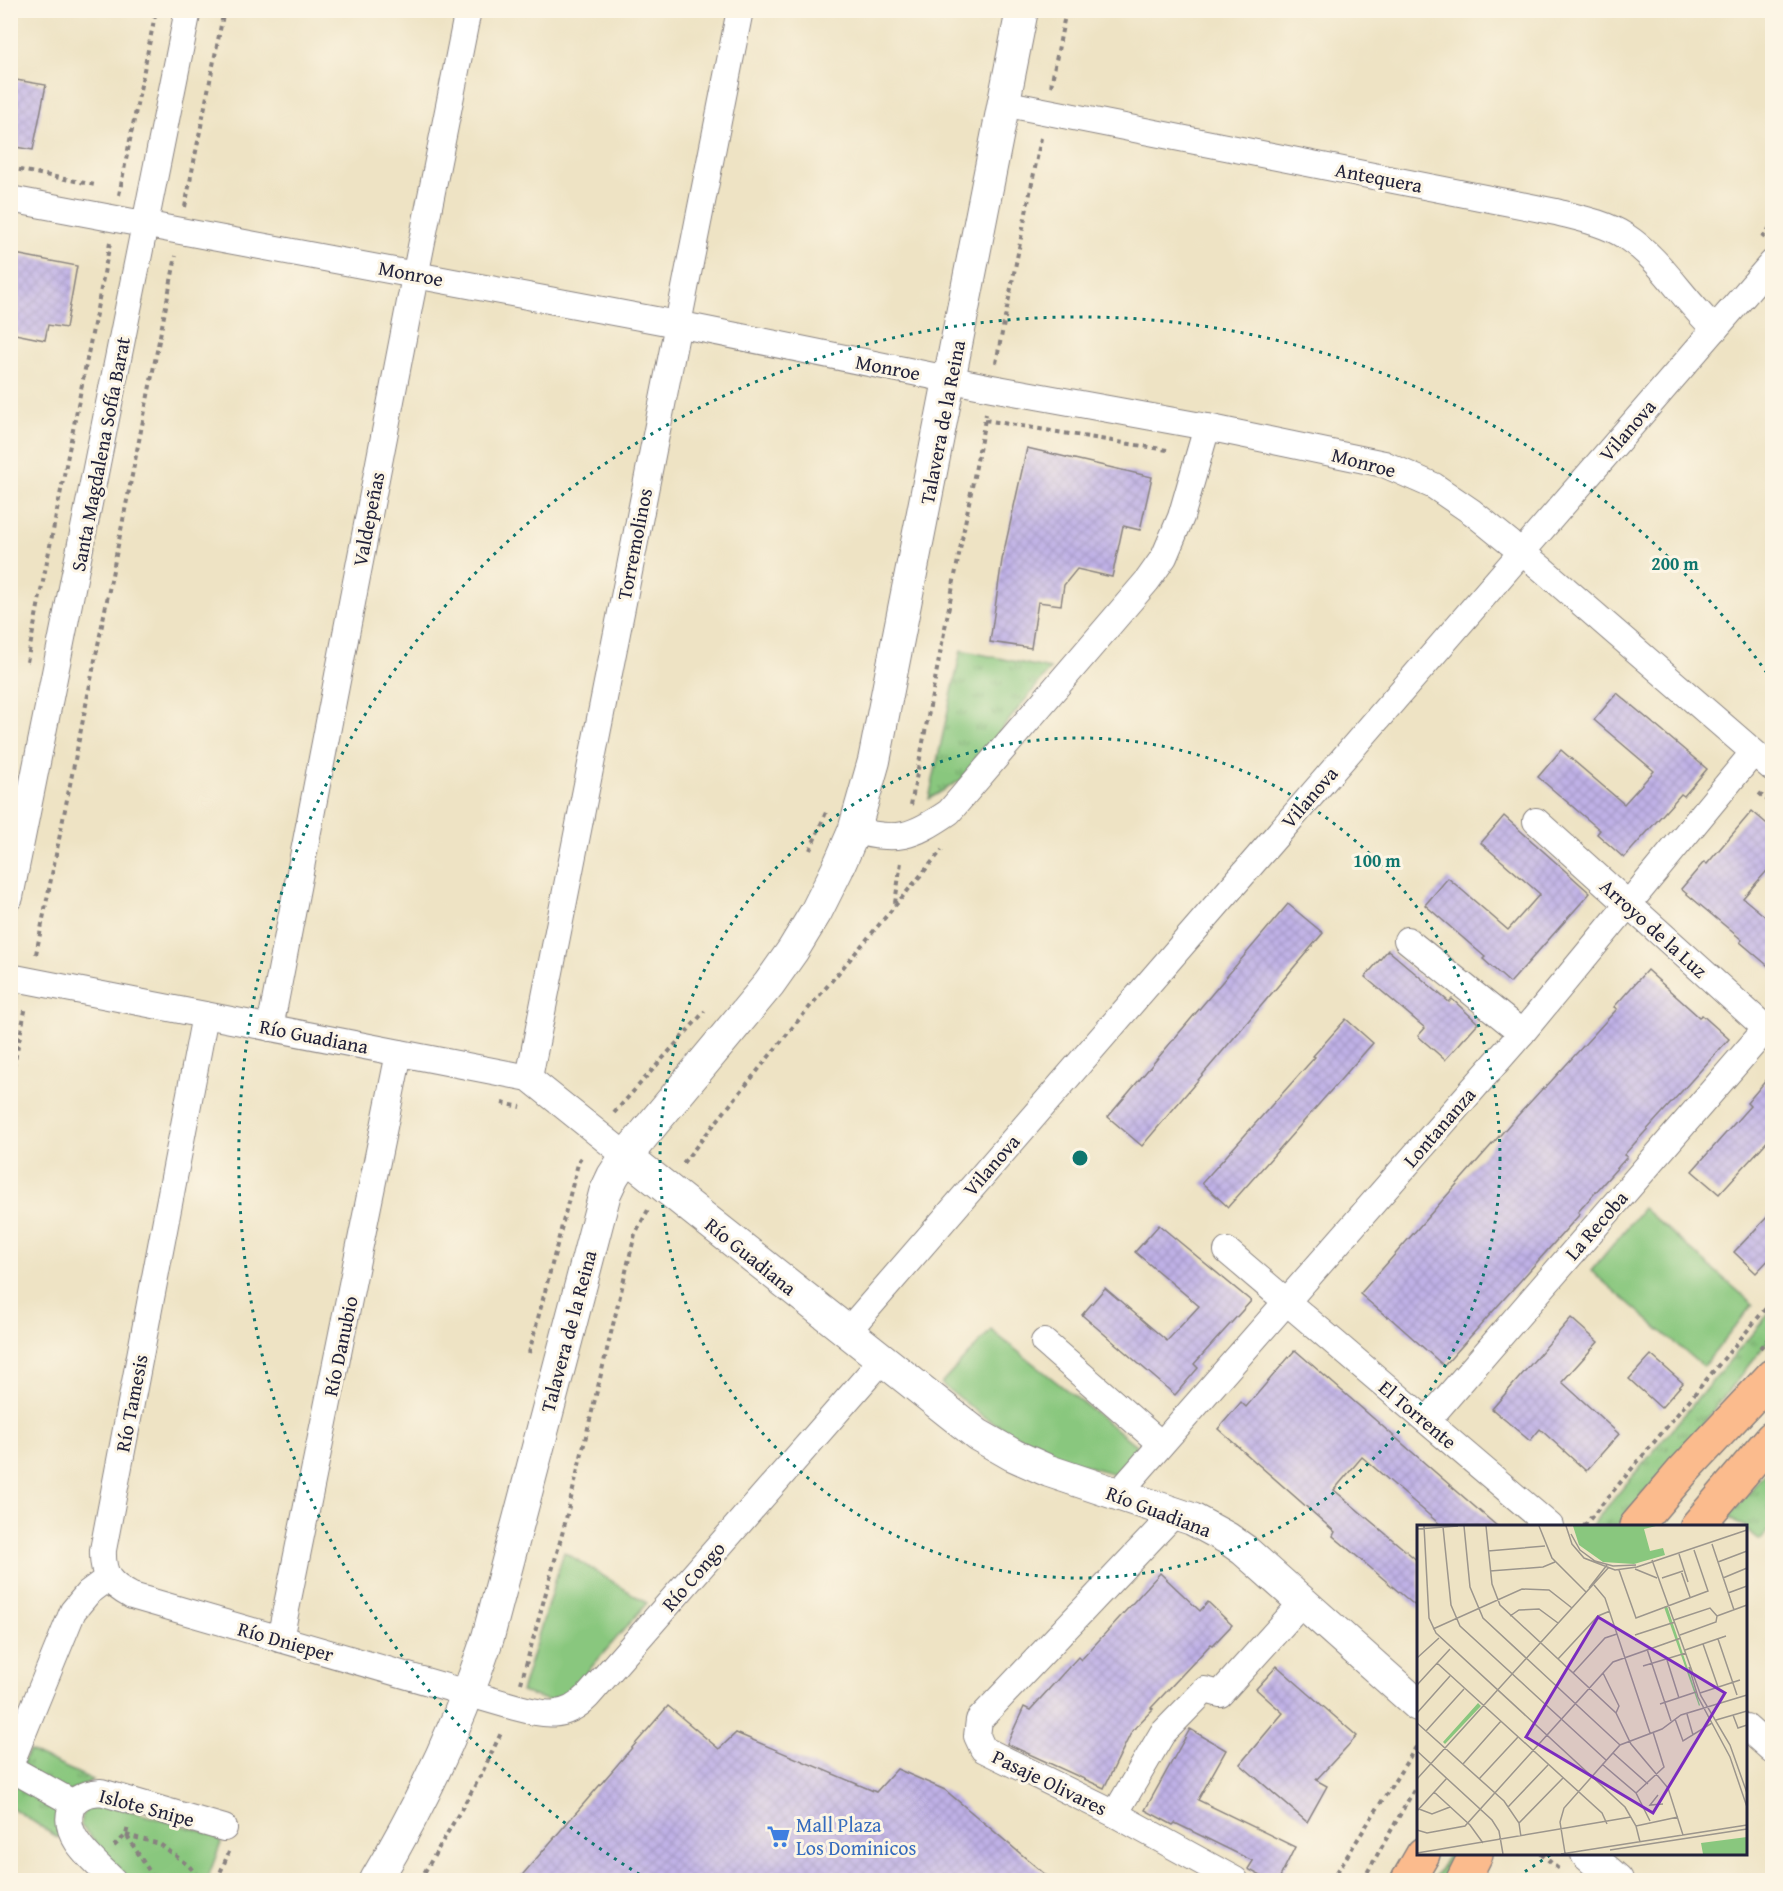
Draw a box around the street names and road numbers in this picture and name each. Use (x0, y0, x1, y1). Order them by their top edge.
street label: Antequera (1333, 154, 1426, 200)
street label: Monroe (376, 253, 446, 293)
street label: Santa Magdalena Sofía Barat (63, 334, 137, 574)
street label: Talavera de la Reina (912, 337, 972, 507)
street label: Monroe (853, 347, 923, 387)
street label: Vilanova (1592, 392, 1663, 467)
street label: Monroe (1329, 440, 1399, 484)
street label: Valdepeñas (345, 469, 391, 569)
street label: Torremolinos (609, 486, 659, 602)
street label: Vilanova (1274, 759, 1345, 834)
street label: Arroyo de la Luz (1594, 872, 1714, 984)
street label: Río Guadiana (257, 1011, 371, 1061)
street label: Lontananza (1396, 1080, 1482, 1173)
street label: Vilanova (956, 1127, 1027, 1202)
street label: La Recoba (1558, 1184, 1635, 1266)
street label: Río Guadiana (699, 1210, 803, 1302)
street label: Talavera de la Reina (532, 1246, 604, 1415)
street label: Río Danubio (315, 1293, 365, 1399)
street label: Río Tamesis (107, 1352, 155, 1454)
street label: El Torrente (1373, 1373, 1463, 1455)
street label: Río Guadiana (1102, 1478, 1216, 1544)
street label: Río Congo (654, 1535, 732, 1617)
street label: Río Dnieper (235, 1613, 337, 1669)
street label: Pasaje Olivares (988, 1742, 1112, 1822)
street label: Islote Snipe (96, 1780, 198, 1834)

